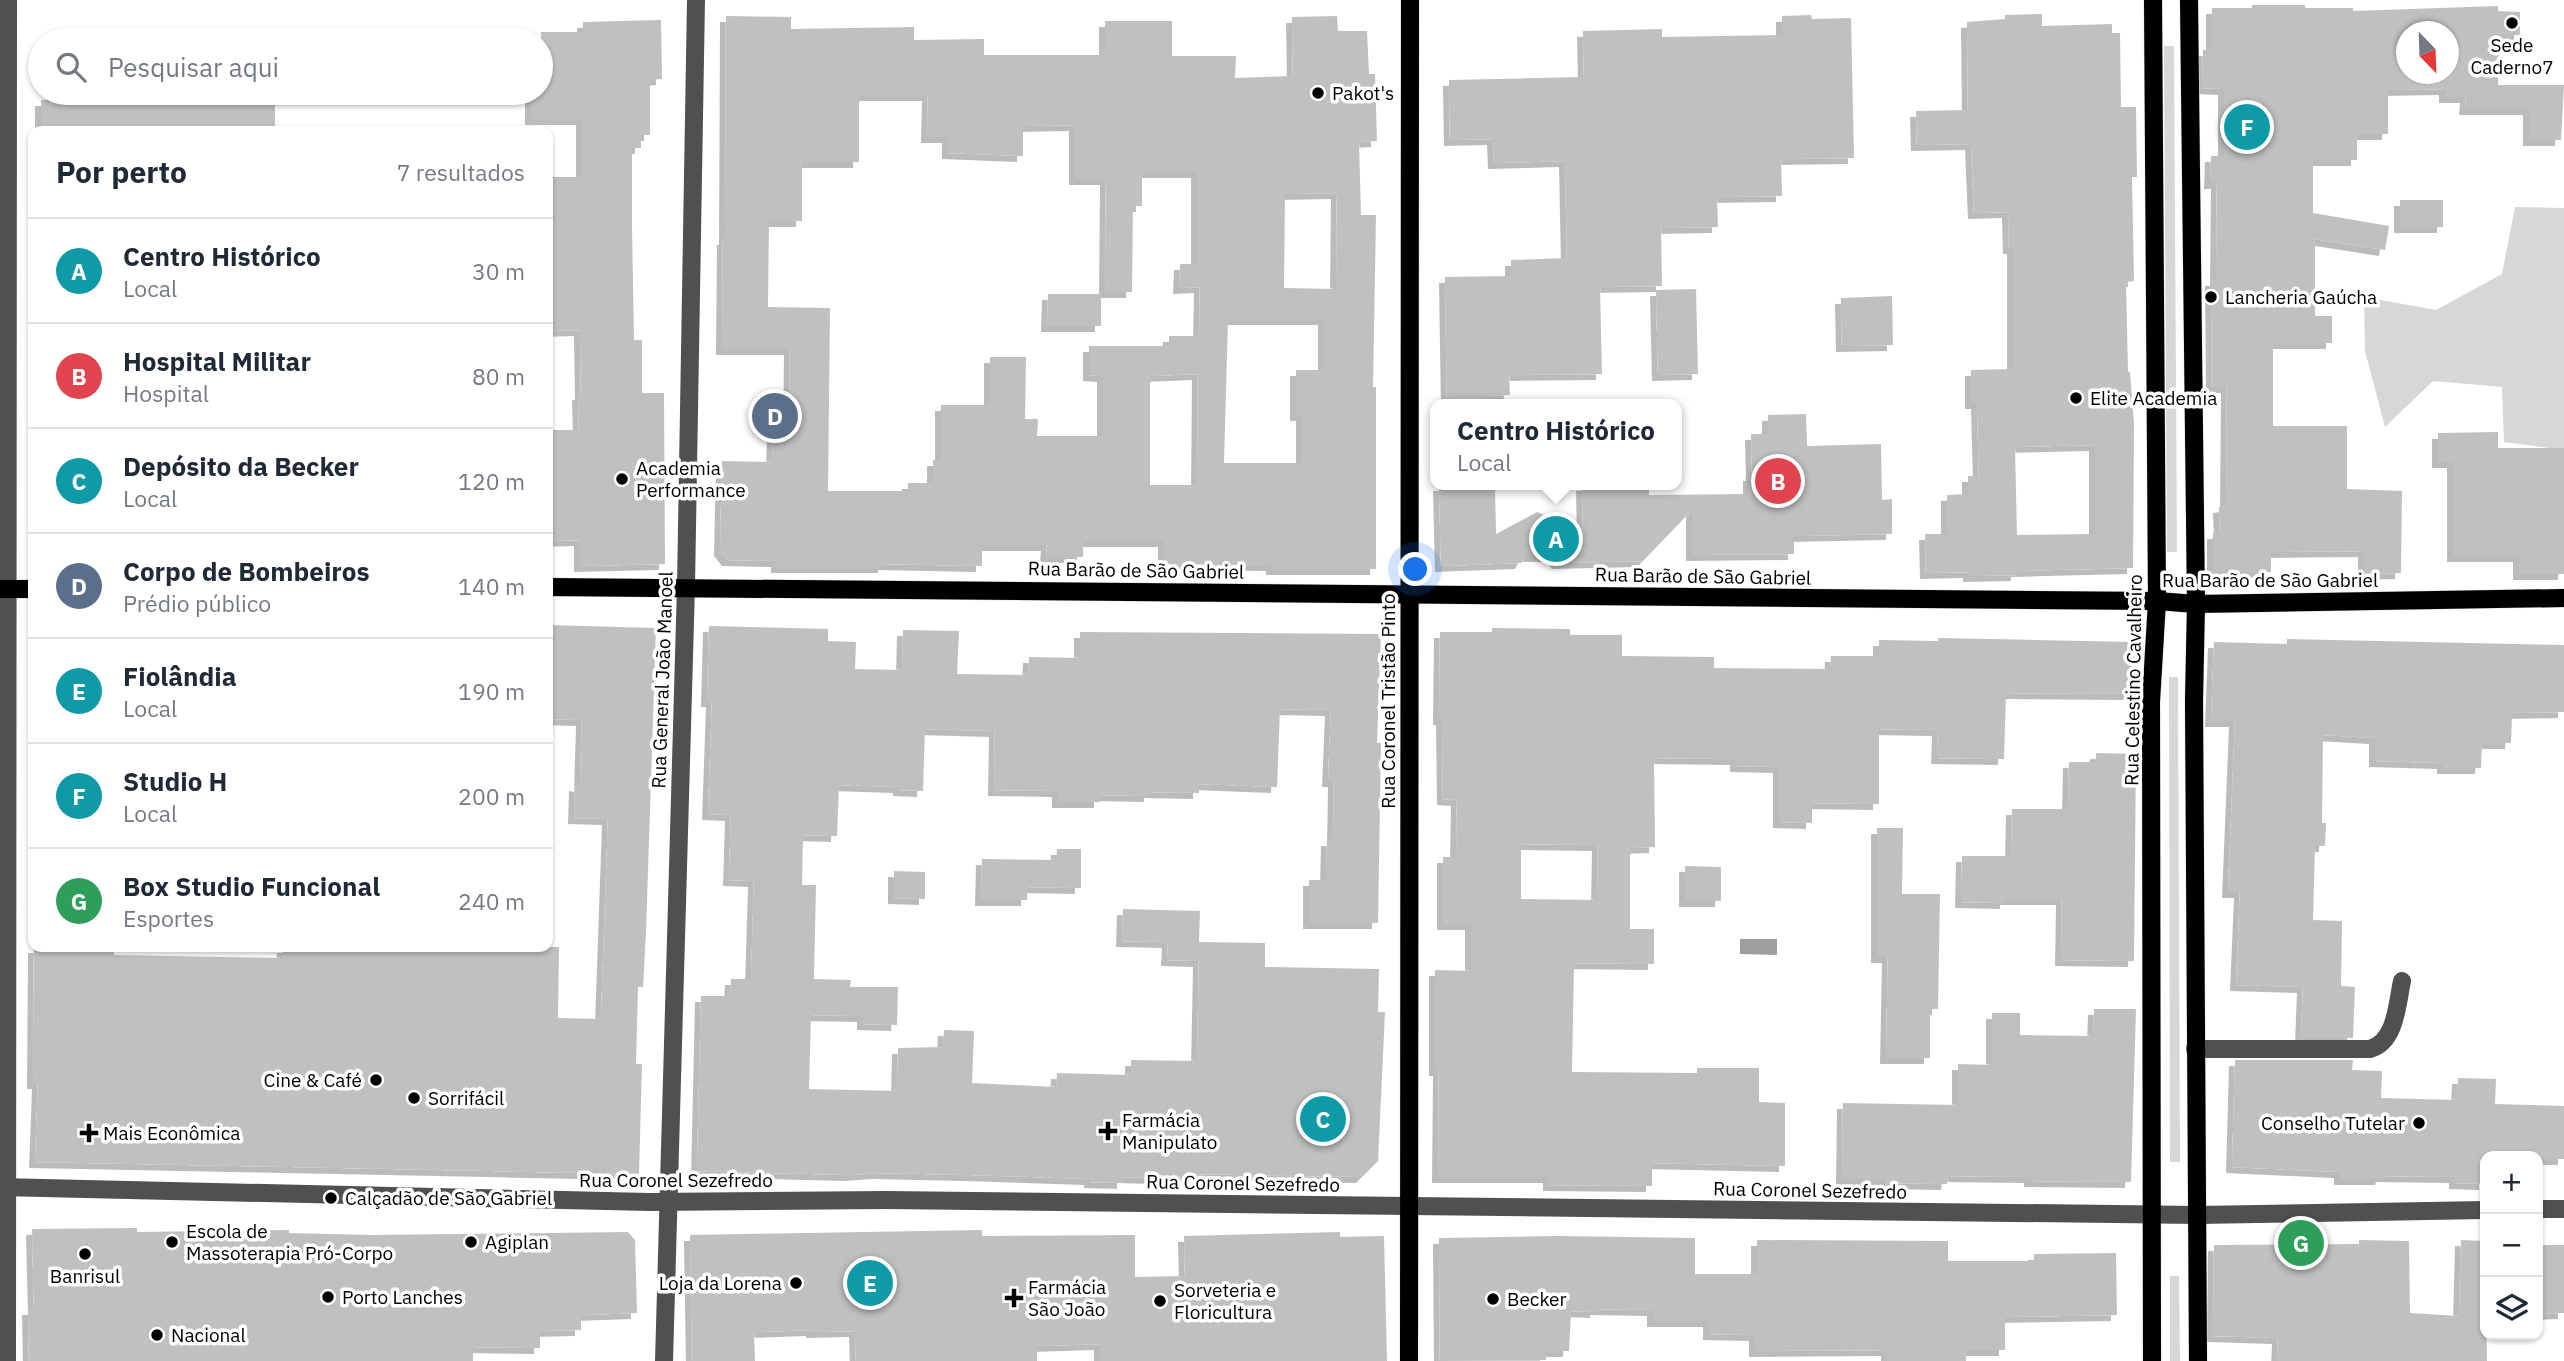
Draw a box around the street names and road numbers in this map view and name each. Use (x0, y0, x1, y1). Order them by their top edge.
street label: Rua Barão de São Gabriel (1028, 556, 1244, 584)
street label: Rua Barão de São Gabriel (1595, 562, 1811, 590)
street label: Rua Barão de São Gabriel (2162, 568, 2378, 592)
street label: Rua General João Manoel (646, 571, 678, 789)
street label: Rua Celestino Cavalheiro (2119, 574, 2147, 786)
street label: Rua Coronel Tristão Pinto (1376, 593, 1400, 809)
street label: Rua Coronel Sezefredo (579, 1168, 773, 1192)
street label: Rua Coronel Sezefredo (1146, 1169, 1340, 1197)
street label: Rua Coronel Sezefredo (1713, 1176, 1907, 1204)

